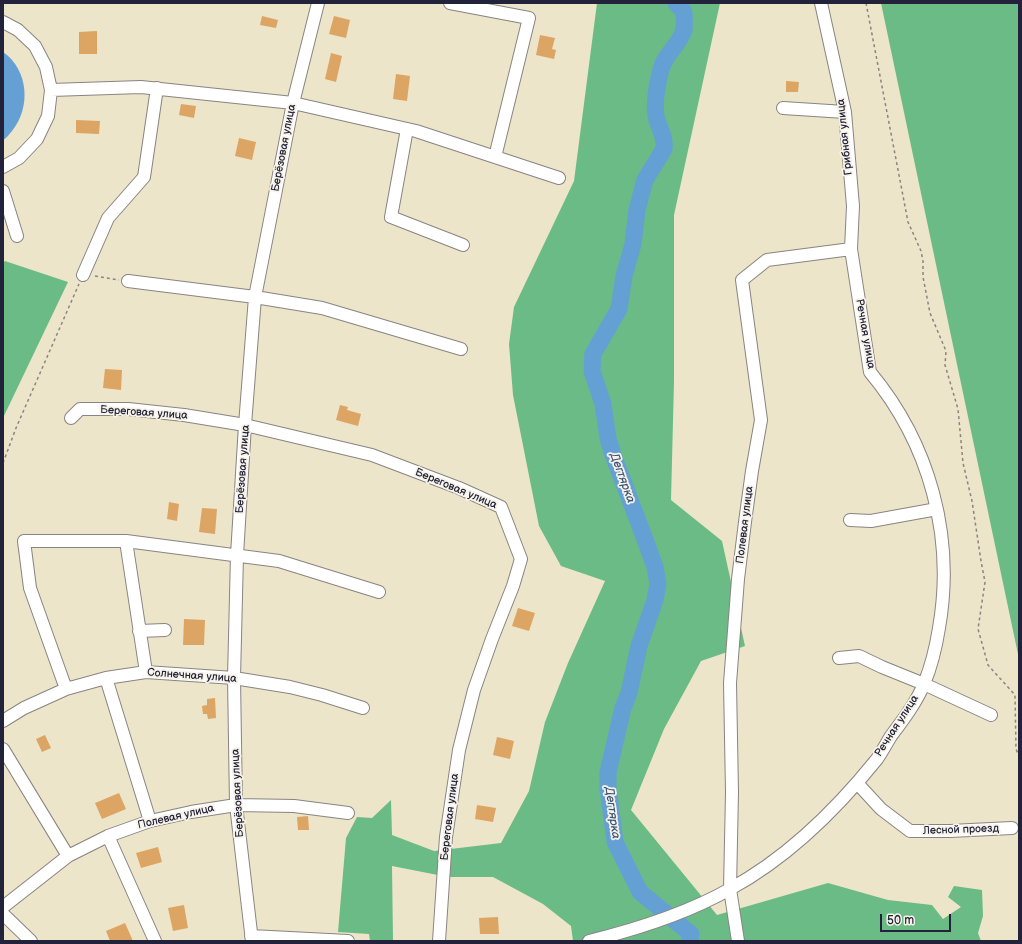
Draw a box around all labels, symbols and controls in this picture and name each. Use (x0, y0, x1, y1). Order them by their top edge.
street label: Грибная улица (834, 98, 856, 176)
street label: Берёзовая улица (269, 103, 299, 193)
street label: Речная улица (852, 298, 878, 370)
street label: Береговая улица (100, 403, 188, 423)
street label: Берёзовая улица (233, 424, 253, 514)
water label: Дегтярка (606, 451, 638, 505)
street label: Береговая улица (413, 466, 499, 512)
street label: Полевая улица (734, 485, 756, 565)
street label: Солнечная улица (147, 666, 237, 686)
street label: Речная улица (872, 693, 922, 759)
street label: Берёзовая улица (229, 748, 247, 838)
street label: Береговая улица (438, 773, 462, 861)
water label: Дегтярка (601, 786, 623, 840)
street label: Полевая улица (137, 802, 215, 832)
street label: Лесной проезд (923, 822, 999, 838)
scale bar (882, 906, 953, 932)
text: 50 m (887, 913, 914, 928)

